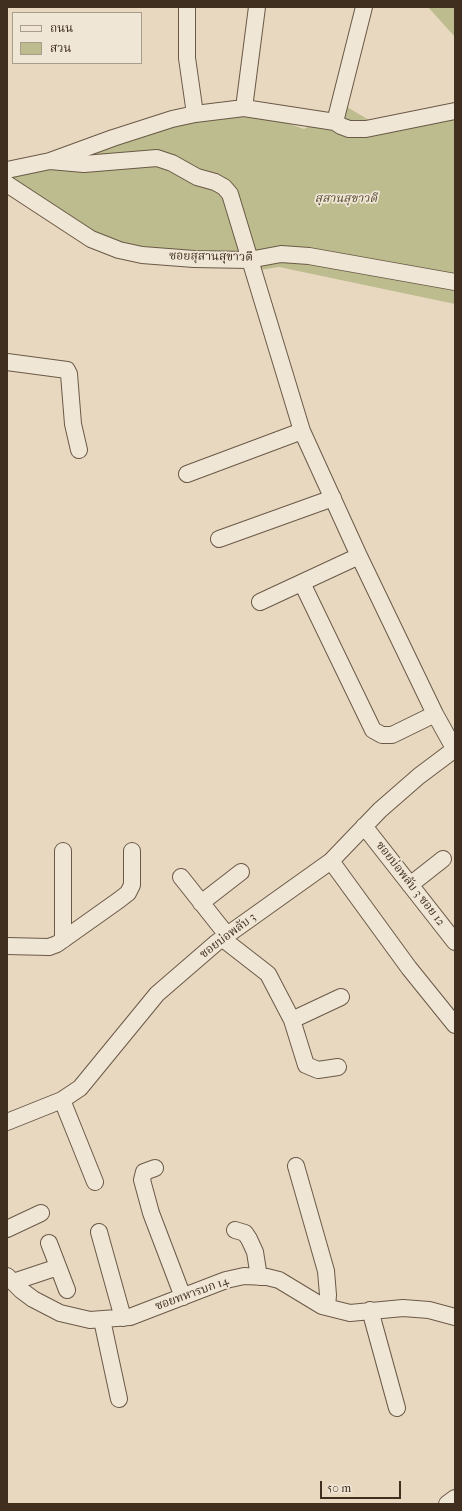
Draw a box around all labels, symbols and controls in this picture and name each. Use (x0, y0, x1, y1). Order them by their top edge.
legend (12, 12, 142, 64)
text: ถนน (50, 21, 73, 35)
text: สวน (50, 41, 71, 55)
park label: สุสานสุขาวดี (315, 192, 377, 206)
street label: ซอยสุสานสุขาวดี (169, 249, 253, 265)
street label: ซอยบ่อพลับ 3 ซอย 12 (372, 839, 448, 929)
street label: ซอยบ่อพลับ 3 (197, 910, 259, 962)
street label: ซอยทหารบก 14 (153, 1274, 231, 1314)
scale bar (322, 1473, 403, 1499)
text: 50 m (327, 1481, 351, 1495)

